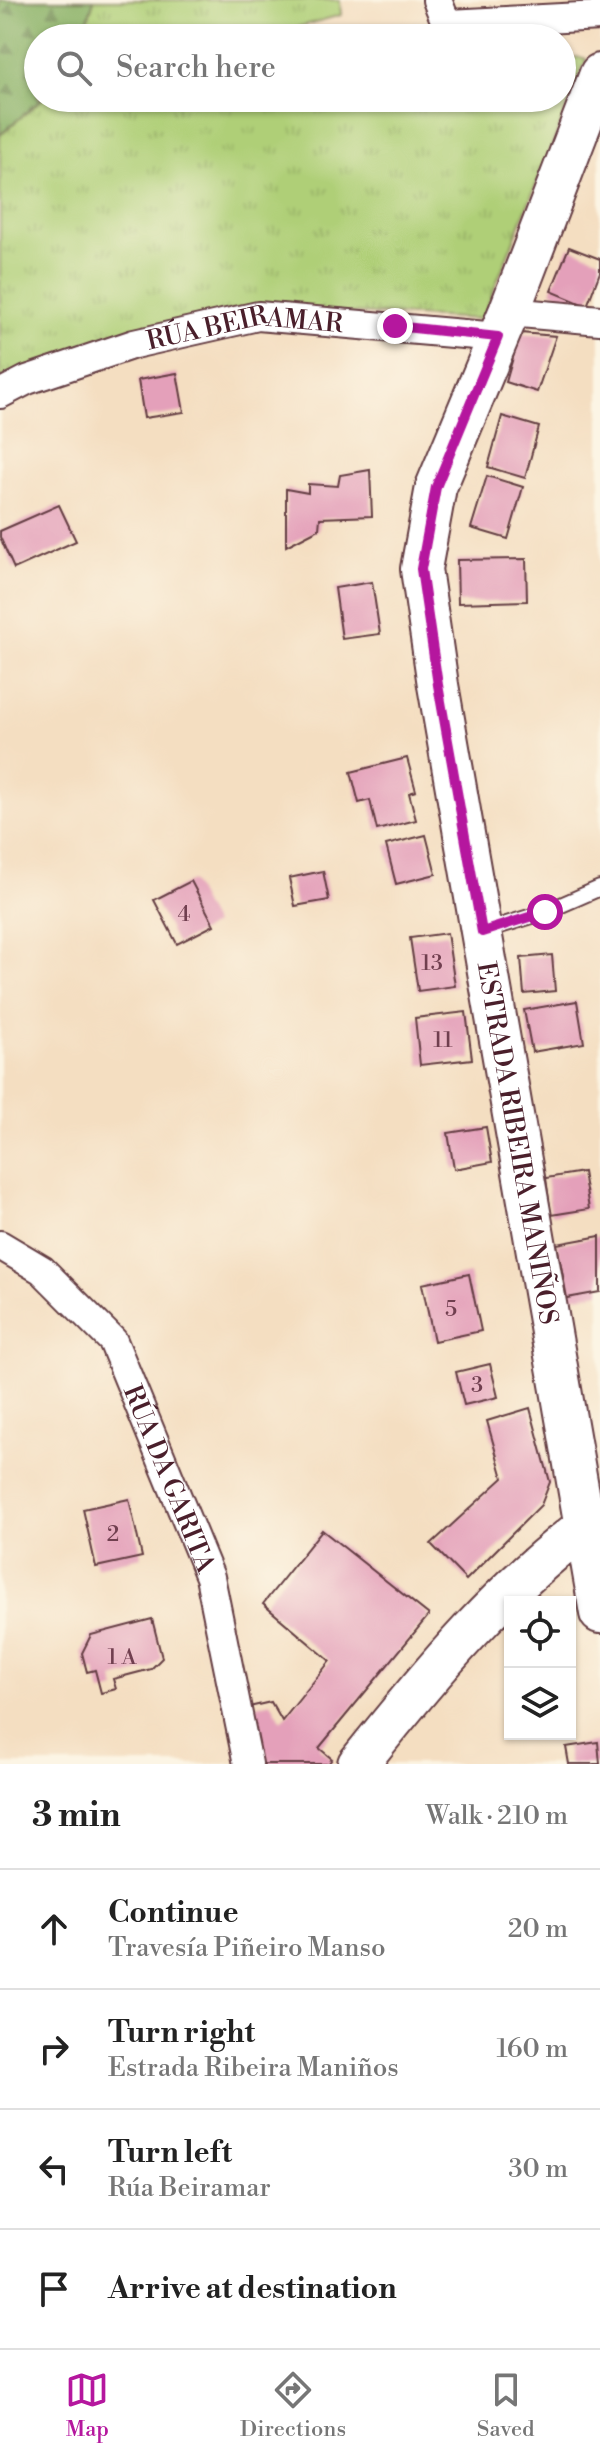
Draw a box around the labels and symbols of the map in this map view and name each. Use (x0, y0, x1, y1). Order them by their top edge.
street label: RÚA BEIRAMAR (144, 299, 345, 358)
route end (377, 308, 413, 344)
route start (527, 894, 563, 930)
house number: 4 (177, 901, 191, 928)
house number: 13 (421, 950, 443, 977)
street label: ESTRADA RIBEIRA MANIÑOS (470, 959, 564, 1327)
house number: 11 (433, 1027, 453, 1054)
house number: 5 (445, 1296, 457, 1323)
house number: 3 (471, 1372, 483, 1399)
street label: RÚA DA GARITA (116, 1380, 222, 1579)
house number: 2 (107, 1521, 119, 1548)
house number: 1 A (107, 1644, 137, 1671)

